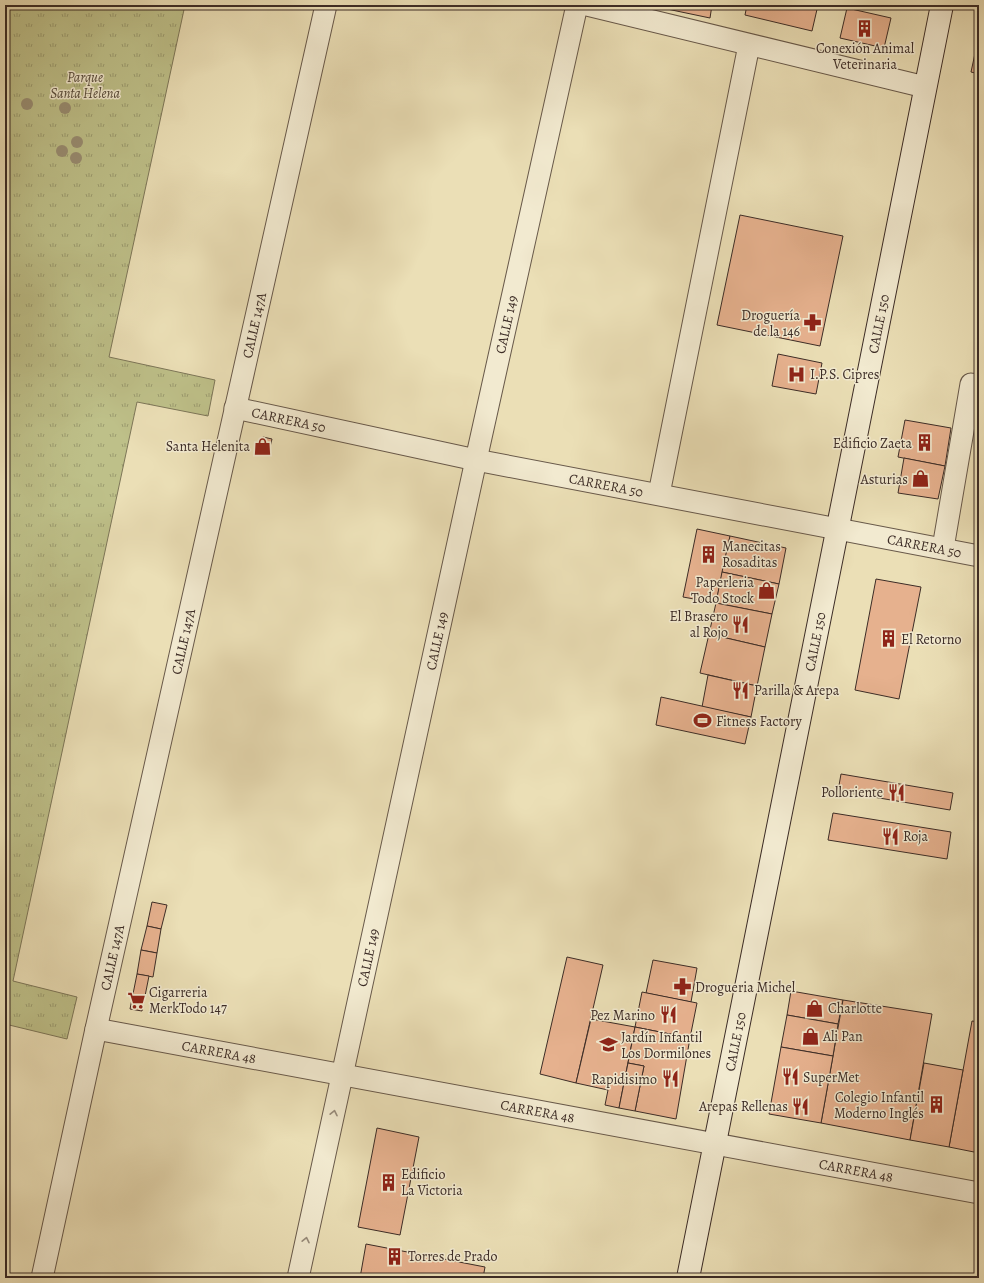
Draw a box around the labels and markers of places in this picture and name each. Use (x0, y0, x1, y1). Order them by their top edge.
building icon: Conexión Animal Veterinaria (855, 18, 875, 38)
place label: Conexión Animal Veterinaria (816, 39, 915, 74)
place label: Droguería de la 146 (741, 306, 800, 341)
pharmacy icon: Droguería de la 146 (803, 313, 823, 333)
hospital icon: I.P.S. Cipres (787, 364, 807, 384)
place label: I.P.S. Cipres (810, 365, 879, 384)
building icon: Edificio Zaeta (915, 433, 935, 453)
place label: Edificio Zaeta (833, 434, 912, 453)
shop icon: Santa Helenita (253, 436, 273, 456)
place label: Santa Helenita (166, 437, 250, 456)
shop icon: Asturias (911, 469, 931, 489)
place label: Asturias (860, 470, 908, 489)
place label: Manecitas Rosaditas (722, 537, 781, 572)
building icon: Manecitas Rosaditas (699, 544, 719, 564)
place label: Paperleria Todo Stock (691, 573, 754, 608)
shop icon: Paperleria Todo Stock (757, 580, 777, 600)
place label: El Brasero al Rojo (669, 607, 728, 642)
restaurant icon: El Brasero al Rojo (731, 614, 751, 634)
building icon: El Retorno (878, 629, 898, 649)
place label: El Retorno (901, 630, 961, 649)
restaurant icon: Parilla & Arepa (731, 680, 751, 700)
place label: Parilla & Arepa (754, 681, 840, 700)
sports icon: Fitness Factory (693, 711, 713, 731)
place label: Fitness Factory (716, 712, 803, 731)
restaurant icon: Polloriente (886, 782, 906, 802)
place label: Polloriente (821, 783, 883, 802)
restaurant icon: Roja (880, 826, 900, 846)
place label: Roja (903, 827, 929, 846)
pharmacy icon: Drogueria Michel (672, 977, 692, 997)
place label: Drogueria Michel (695, 978, 796, 997)
place label: Cigarreria MerkTodo 147 (149, 983, 227, 1018)
supermarket icon: Cigarreria MerkTodo 147 (126, 990, 146, 1010)
shop icon: Charlotte (805, 998, 825, 1018)
place label: Charlotte (828, 999, 882, 1018)
restaurant icon: Pez Marino (658, 1005, 678, 1025)
place label: Pez Marino (590, 1006, 655, 1025)
shop icon: Ali Pan (800, 1026, 820, 1046)
place label: Ali Pan (822, 1027, 863, 1046)
place label: Jardín Infantil Los Dormilones (621, 1028, 711, 1063)
school or university icon: Jardín Infantil Los Dormilones (598, 1035, 618, 1055)
restaurant icon: SuperMet (780, 1067, 800, 1087)
place label: SuperMet (803, 1068, 860, 1087)
restaurant icon: Rapidisimo (660, 1069, 680, 1089)
place label: Rapidisimo (591, 1070, 657, 1089)
place label: Colegio Infantil Moderno Inglés (834, 1088, 925, 1123)
building icon: Colegio Infantil Moderno Inglés (927, 1095, 947, 1115)
restaurant icon: Arepas Rellenas (791, 1096, 811, 1116)
place label: Arepas Rellenas (698, 1097, 788, 1116)
place label: Edificio La Victoria (401, 1165, 463, 1200)
building icon: Edificio La Victoria (378, 1172, 398, 1192)
building icon: Torres de Prado (385, 1246, 405, 1266)
place label: Torres de Prado (408, 1247, 497, 1266)

